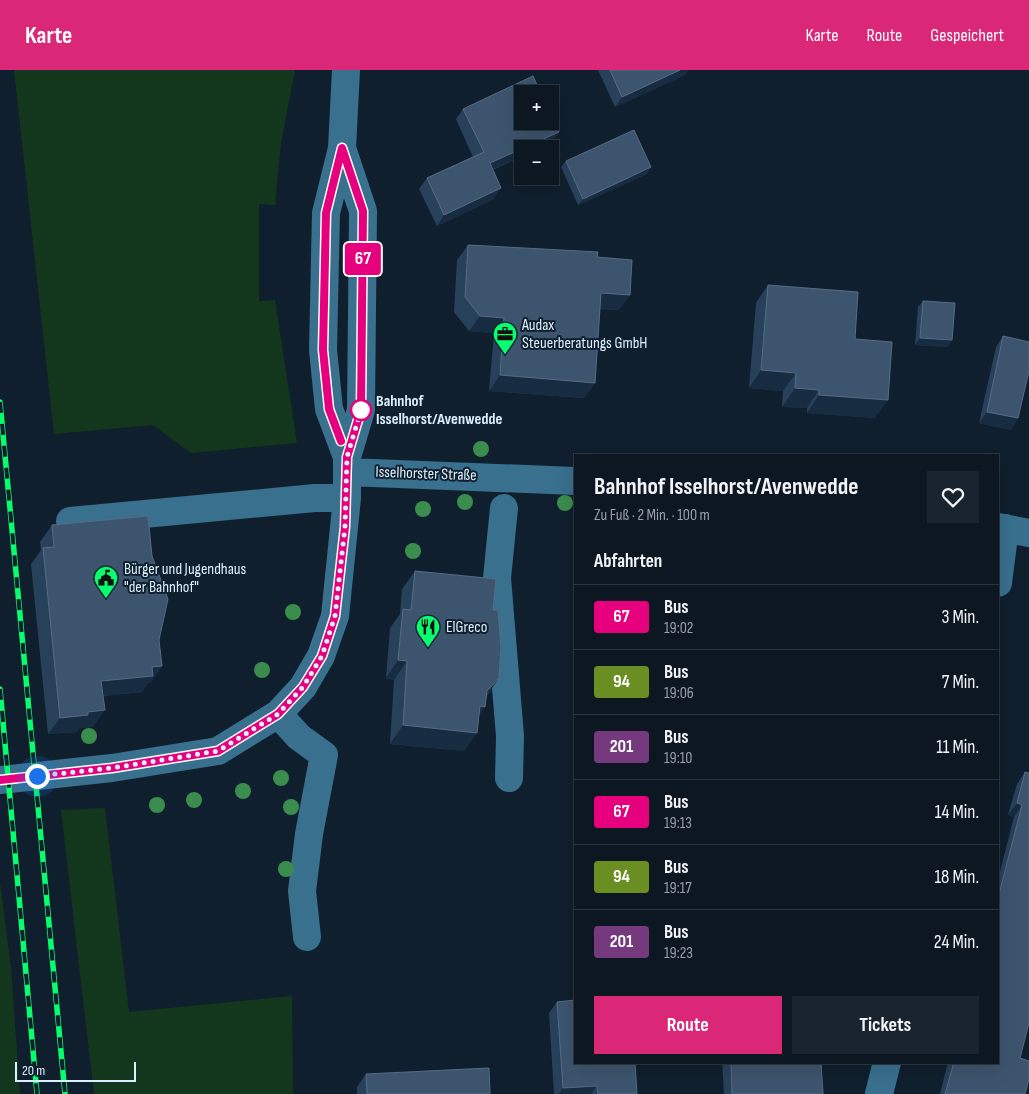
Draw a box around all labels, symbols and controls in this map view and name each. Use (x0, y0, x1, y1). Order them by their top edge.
text: Karte (25, 21, 72, 50)
text: Karte (806, 25, 839, 46)
text: Route (867, 25, 902, 46)
text: Gespeichert (930, 25, 1004, 46)
map controls (514, 85, 559, 185)
button: + (514, 85, 559, 130)
button: − (514, 140, 559, 185)
line badge: 67 (340, 243, 386, 275)
text: 67 (355, 248, 371, 269)
place label: Audax Steuerberatungs GmbH (521, 316, 647, 353)
office icon: Audax Steuerberatungs GmbH (492, 321, 518, 355)
place label: Bahnhof Isselhorst/Avenwedde (376, 392, 502, 429)
marker: Bahnhof Isselhorst/Avenwedde (350, 399, 372, 421)
street label: Isselhorster Straße (375, 463, 477, 485)
button: heart (927, 471, 979, 523)
text: Bahnhof Isselhorst/Avenwedde (594, 472, 858, 501)
text: Zu Fuß · 2 Min. · 100 m (594, 506, 710, 525)
text: Abfahrten (594, 550, 662, 573)
place label: Bürger und Jugendhaus "der Bahnhof" (124, 560, 247, 597)
public building icon: Bürger und Jugendhaus "der Bahnhof" (93, 565, 119, 599)
text: Bus (664, 596, 689, 619)
text: 67 (613, 606, 630, 627)
text: 3 Min. (941, 606, 979, 629)
restaurant icon: ElGreco (415, 614, 441, 648)
place label: ElGreco (446, 618, 487, 637)
text: 19:02 (664, 619, 693, 638)
text: Bus (664, 661, 689, 684)
text: 94 (613, 671, 630, 692)
text: 7 Min. (942, 671, 979, 694)
text: 19:06 (664, 684, 694, 703)
text: Bus (664, 726, 689, 749)
text: 201 (610, 736, 633, 757)
text: 11 Min. (936, 736, 979, 759)
text: 19:10 (664, 749, 692, 768)
your location (25, 764, 50, 789)
text: Bus (664, 791, 689, 814)
text: 67 (613, 801, 630, 822)
text: 14 Min. (935, 801, 979, 824)
text: 19:13 (664, 814, 692, 833)
text: Bus (664, 856, 689, 879)
text: 94 (613, 866, 630, 887)
text: 18 Min. (934, 866, 979, 889)
text: 19:17 (664, 879, 692, 898)
text: Bus (664, 921, 689, 944)
text: 201 (610, 931, 633, 952)
text: 24 Min. (934, 931, 979, 954)
text: 19:23 (664, 944, 693, 963)
button: Route (594, 996, 782, 1054)
button: Tickets (792, 996, 979, 1054)
scale bar (15, 1059, 136, 1082)
text: 20 m (22, 1062, 45, 1079)

